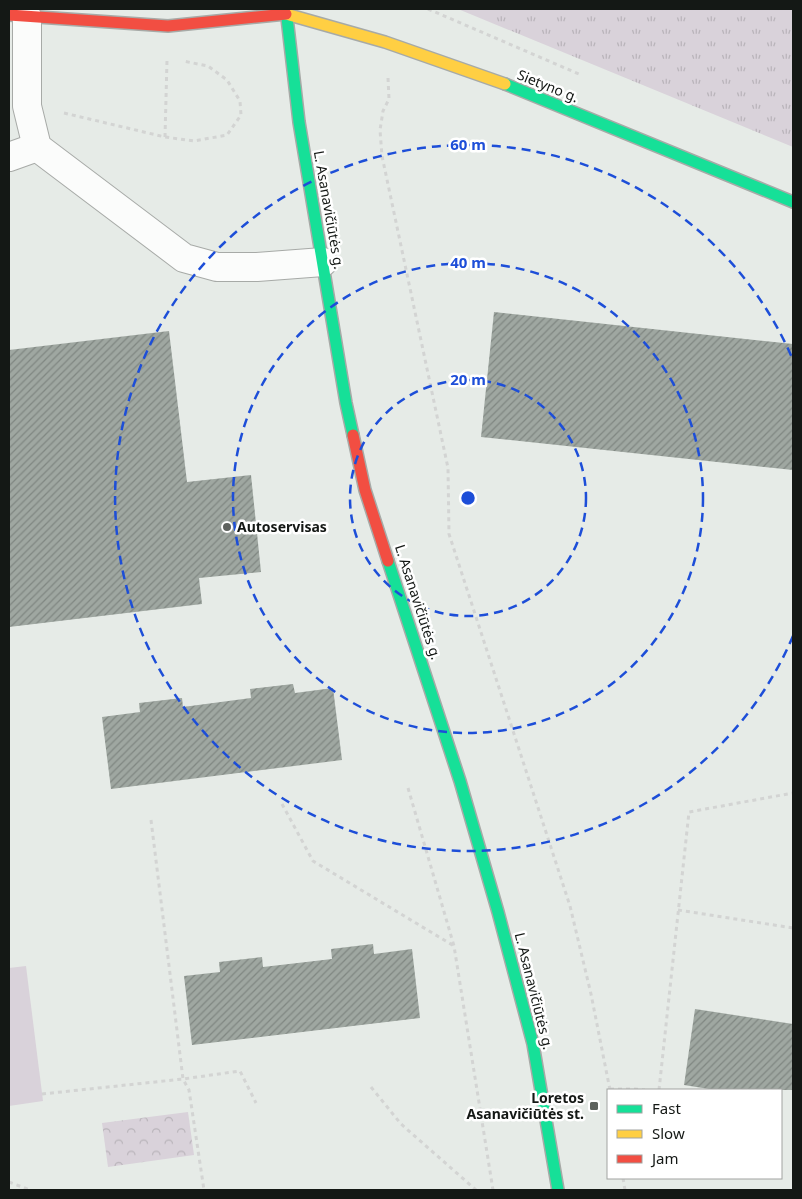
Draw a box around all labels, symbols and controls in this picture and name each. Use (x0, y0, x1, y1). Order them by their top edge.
street label: Sietyno g. (515, 65, 582, 106)
text: 60 m (450, 134, 486, 154)
street label: L. Asanavičiūtės g. (310, 149, 349, 271)
text: 40 m (450, 252, 486, 272)
text: 20 m (450, 369, 486, 389)
centre of rings (459, 489, 477, 507)
place label: Autoservisas (237, 517, 327, 536)
marker: Autoservisas (221, 521, 233, 533)
street label: L. Asanavičiūtės g. (391, 542, 446, 662)
street label: L. Asanavičiūtės g. (511, 930, 558, 1051)
place label: Loretos Asanavičiūtės st. (467, 1088, 584, 1123)
legend (607, 1089, 782, 1179)
text: Fast (652, 1098, 681, 1118)
marker: Loretos Asanavičiūtės st. (588, 1100, 600, 1112)
text: Slow (652, 1123, 685, 1143)
text: Jam (650, 1148, 679, 1168)

